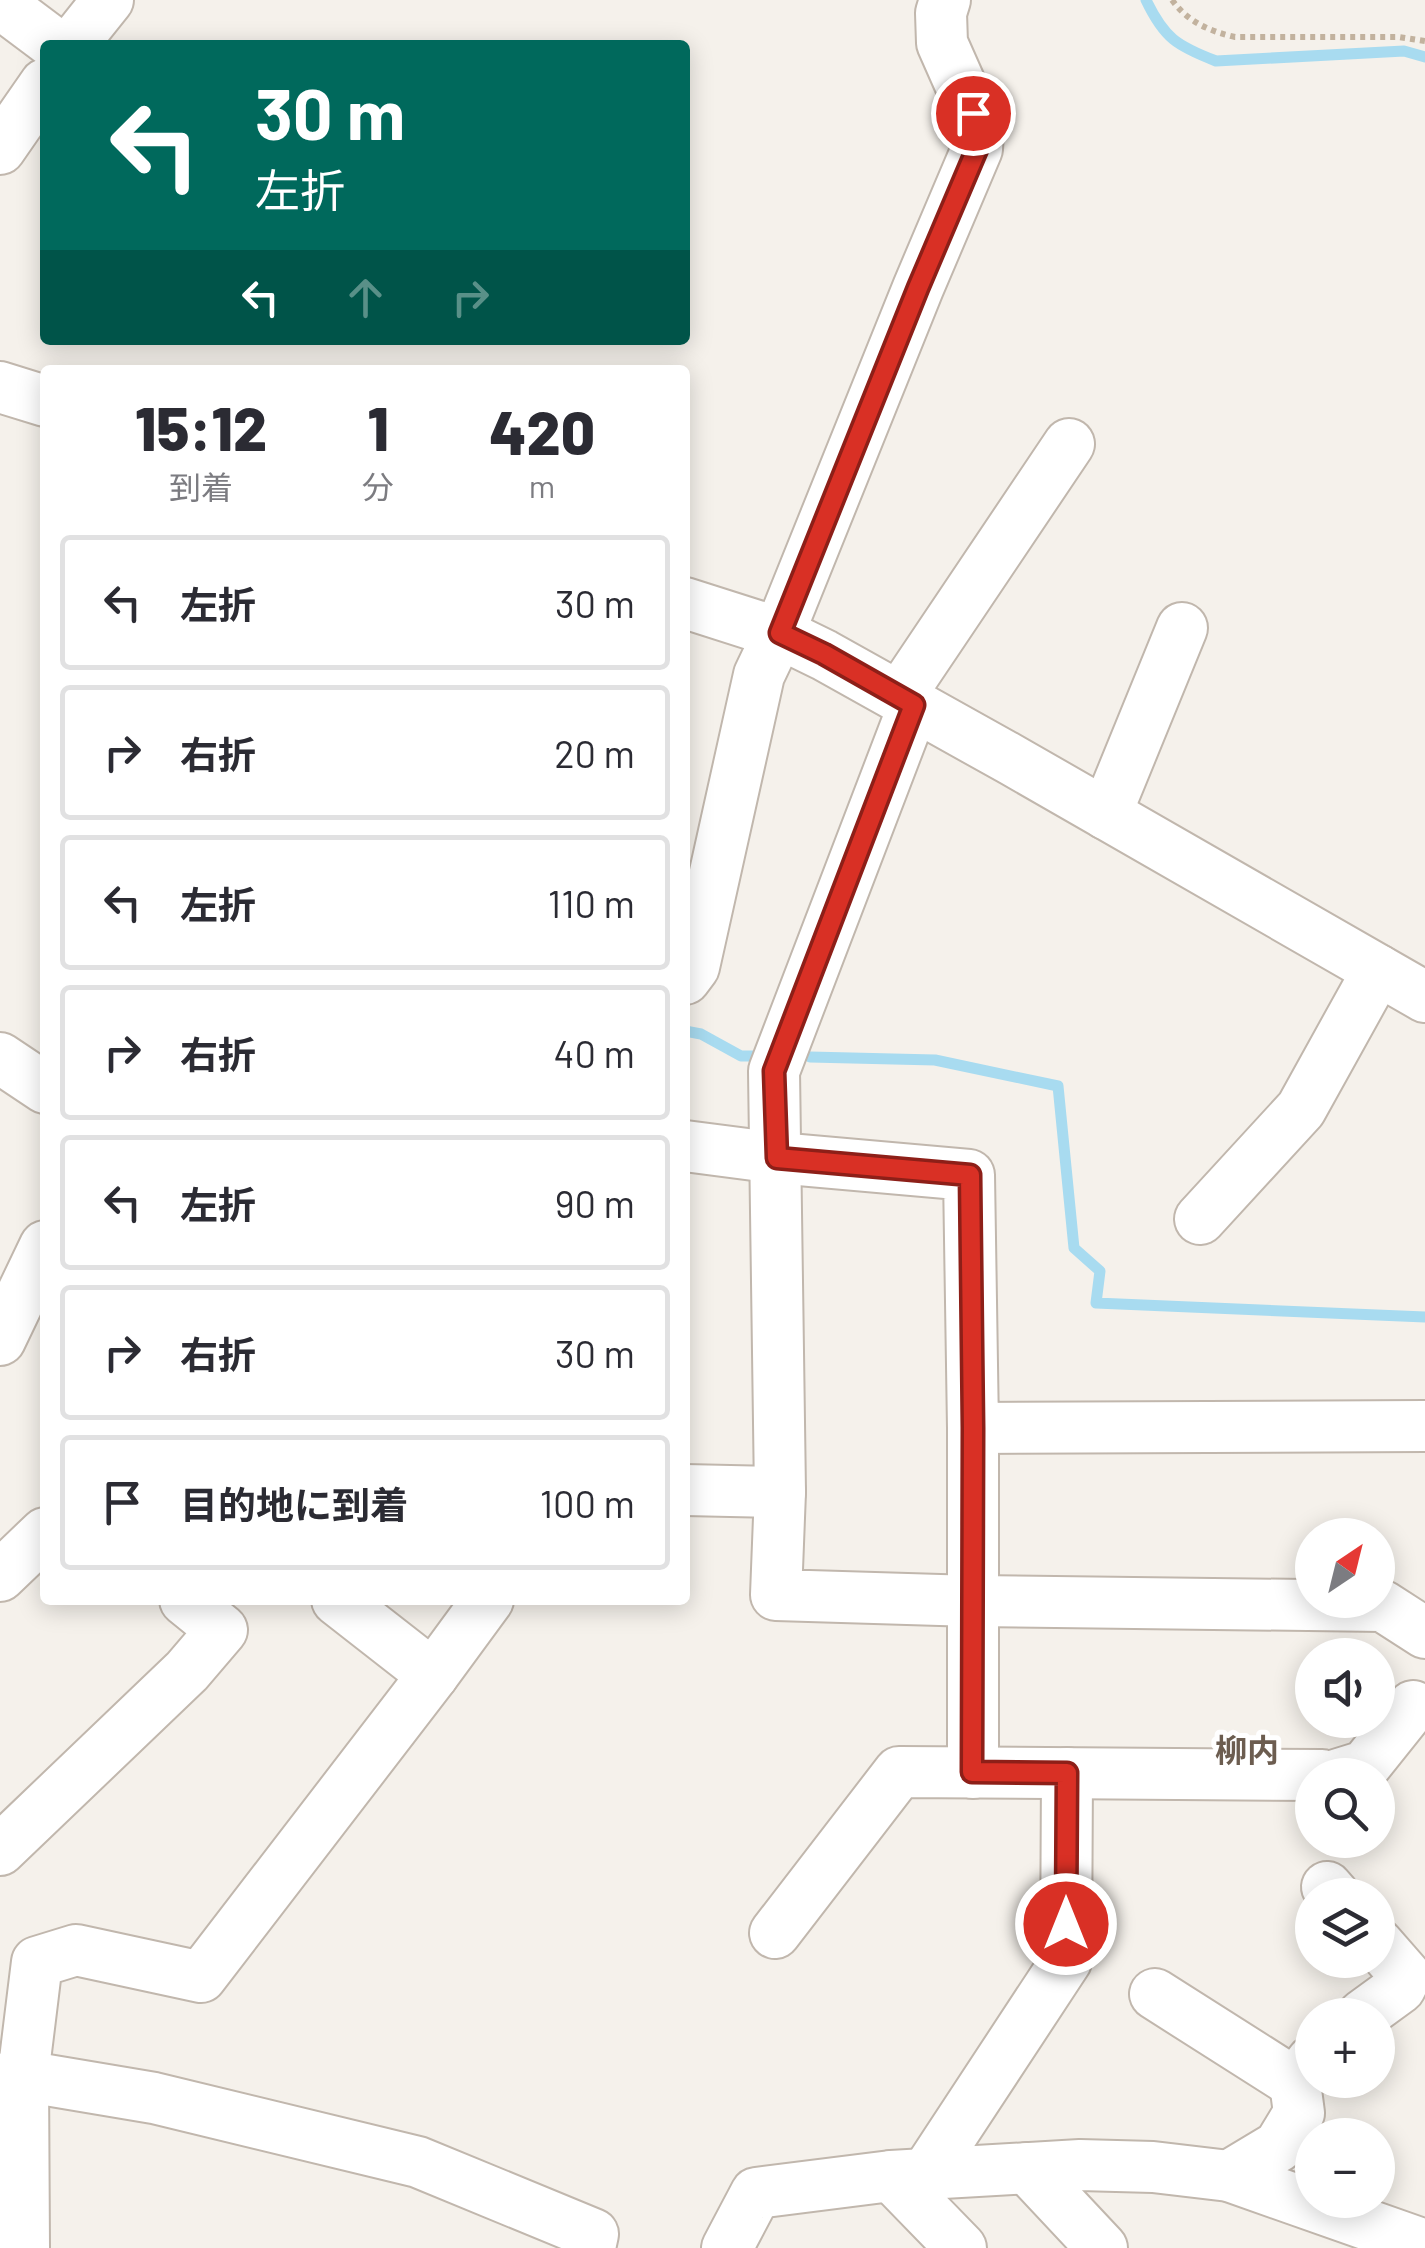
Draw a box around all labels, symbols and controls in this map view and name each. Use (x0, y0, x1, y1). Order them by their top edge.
text: 30 m (255, 70, 405, 154)
pin (931, 71, 1016, 156)
icon: left (90, 80, 220, 210)
icon: arrive (946, 86, 1001, 141)
text: 左折 (255, 162, 345, 216)
icon: left (233, 270, 288, 325)
icon: ahead (338, 270, 393, 325)
icon: right (443, 270, 498, 325)
text: 15:12 (135, 391, 267, 463)
text: 1 (367, 391, 389, 463)
text: 420 (489, 395, 595, 467)
text: m (529, 466, 555, 504)
text: 到着 (169, 467, 233, 505)
text: 分 (362, 467, 394, 505)
icon: left (95, 575, 150, 630)
text: 30 m (555, 580, 635, 626)
text: 左折 (180, 581, 256, 627)
icon: right (95, 725, 150, 780)
text: 20 m (554, 730, 635, 776)
text: 右折 (180, 731, 256, 777)
icon: left (95, 875, 150, 930)
text: 110 m (548, 880, 635, 926)
text: 左折 (180, 881, 256, 927)
icon: right (95, 1025, 150, 1080)
text: 40 m (554, 1030, 635, 1076)
text: 右折 (180, 1031, 256, 1077)
icon: left (95, 1175, 150, 1230)
text: 90 m (555, 1180, 635, 1226)
text: 左折 (180, 1181, 256, 1227)
icon: right (95, 1325, 150, 1380)
text: 30 m (555, 1330, 635, 1376)
text: 右折 (180, 1331, 256, 1377)
icon: arrive (95, 1475, 150, 1530)
text: 100 m (540, 1480, 635, 1526)
text: 目的地に到着 (180, 1481, 408, 1527)
north arrow (1295, 1518, 1395, 1618)
map controls (1295, 1518, 1395, 2218)
button: sound (1295, 1638, 1395, 1738)
district label: 柳内 (1215, 1730, 1279, 1768)
button: search (1295, 1758, 1395, 1858)
position arrow (1014, 1872, 1118, 1976)
button: layers (1295, 1878, 1395, 1978)
button: + (1295, 1998, 1395, 2098)
button: − (1295, 2118, 1395, 2218)

